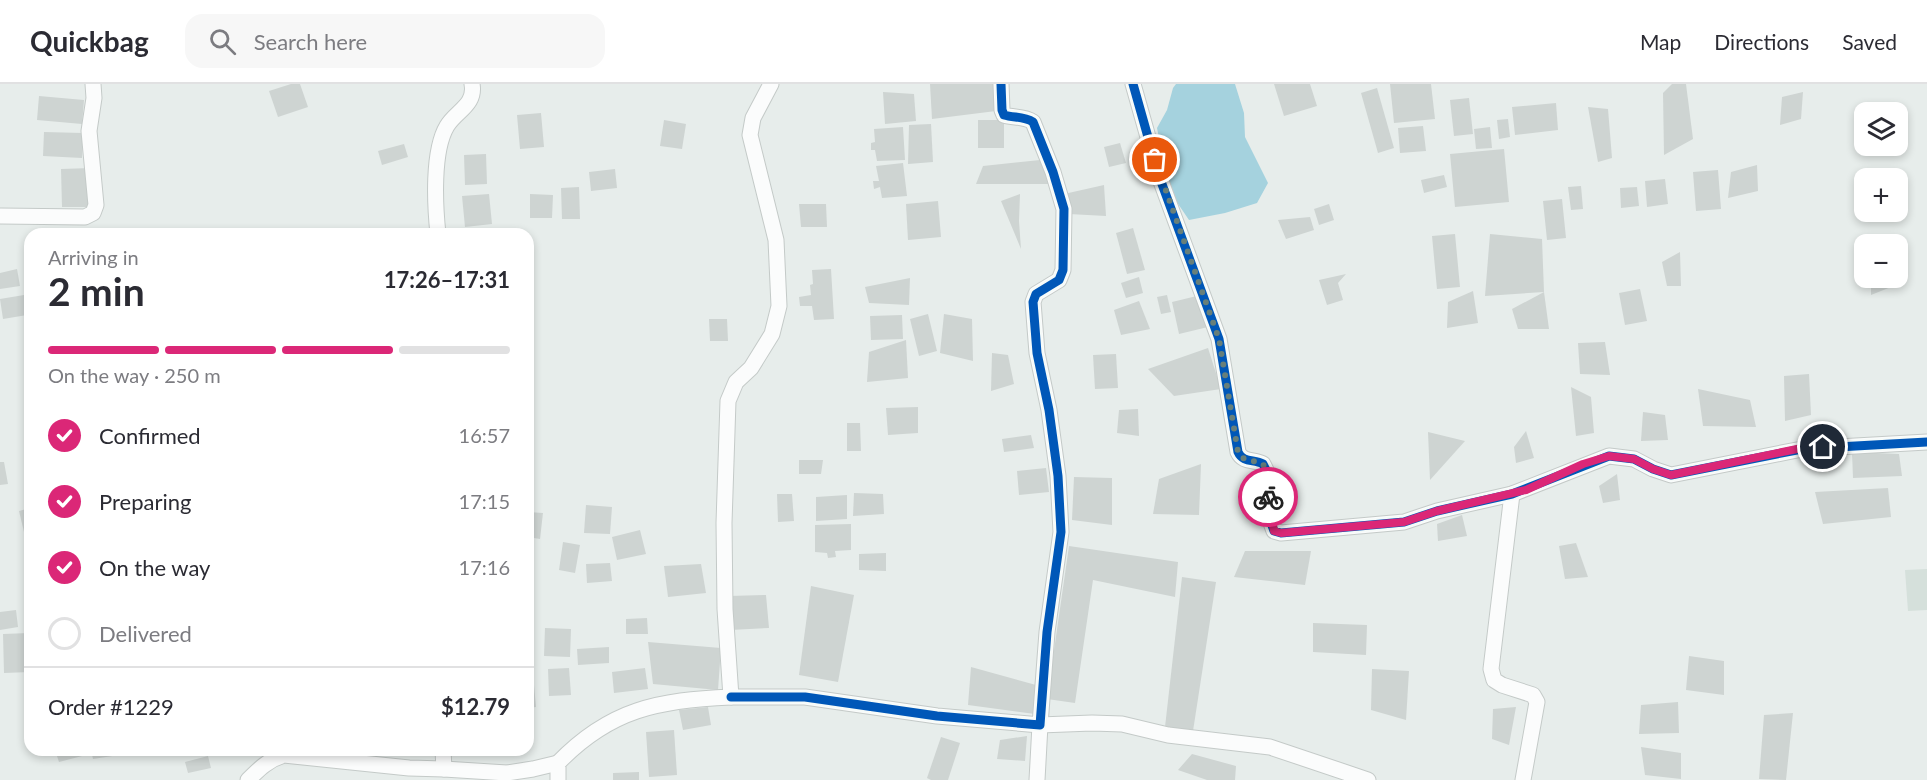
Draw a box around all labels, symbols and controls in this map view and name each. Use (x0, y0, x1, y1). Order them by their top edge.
search box (185, 14, 605, 68)
text: Quickbag (30, 24, 149, 58)
icon: search (206, 25, 239, 58)
text: Search here (254, 28, 367, 55)
text: Map (1640, 29, 1681, 54)
text: Directions (1714, 29, 1809, 54)
text: Saved (1842, 29, 1897, 54)
map controls (1854, 102, 1908, 288)
button: layers (1854, 102, 1908, 156)
pin (1129, 134, 1180, 185)
icon: bag (1138, 143, 1171, 176)
button: + (1854, 168, 1908, 222)
button: − (1854, 234, 1908, 288)
text: Arriving in (48, 245, 139, 269)
text: 17:26–17:31 (384, 266, 510, 293)
text: 2 min (48, 268, 145, 314)
text: On the way · 250 m (48, 363, 221, 387)
icon: check (48, 419, 81, 452)
pin (1797, 421, 1848, 472)
text: Confirmed (99, 422, 201, 449)
text: 16:57 (459, 423, 510, 447)
icon: home (1806, 430, 1839, 463)
courier (1238, 467, 1298, 527)
icon: bike (1252, 481, 1285, 514)
icon: check (48, 485, 81, 518)
text: Preparing (99, 488, 191, 515)
text: 17:15 (459, 489, 510, 513)
icon: check (48, 551, 81, 584)
text: On the way (99, 554, 210, 581)
text: 17:16 (459, 555, 510, 579)
text: Delivered (99, 620, 192, 647)
text: Order #1229 (48, 693, 174, 720)
text: $12.79 (441, 693, 510, 720)

